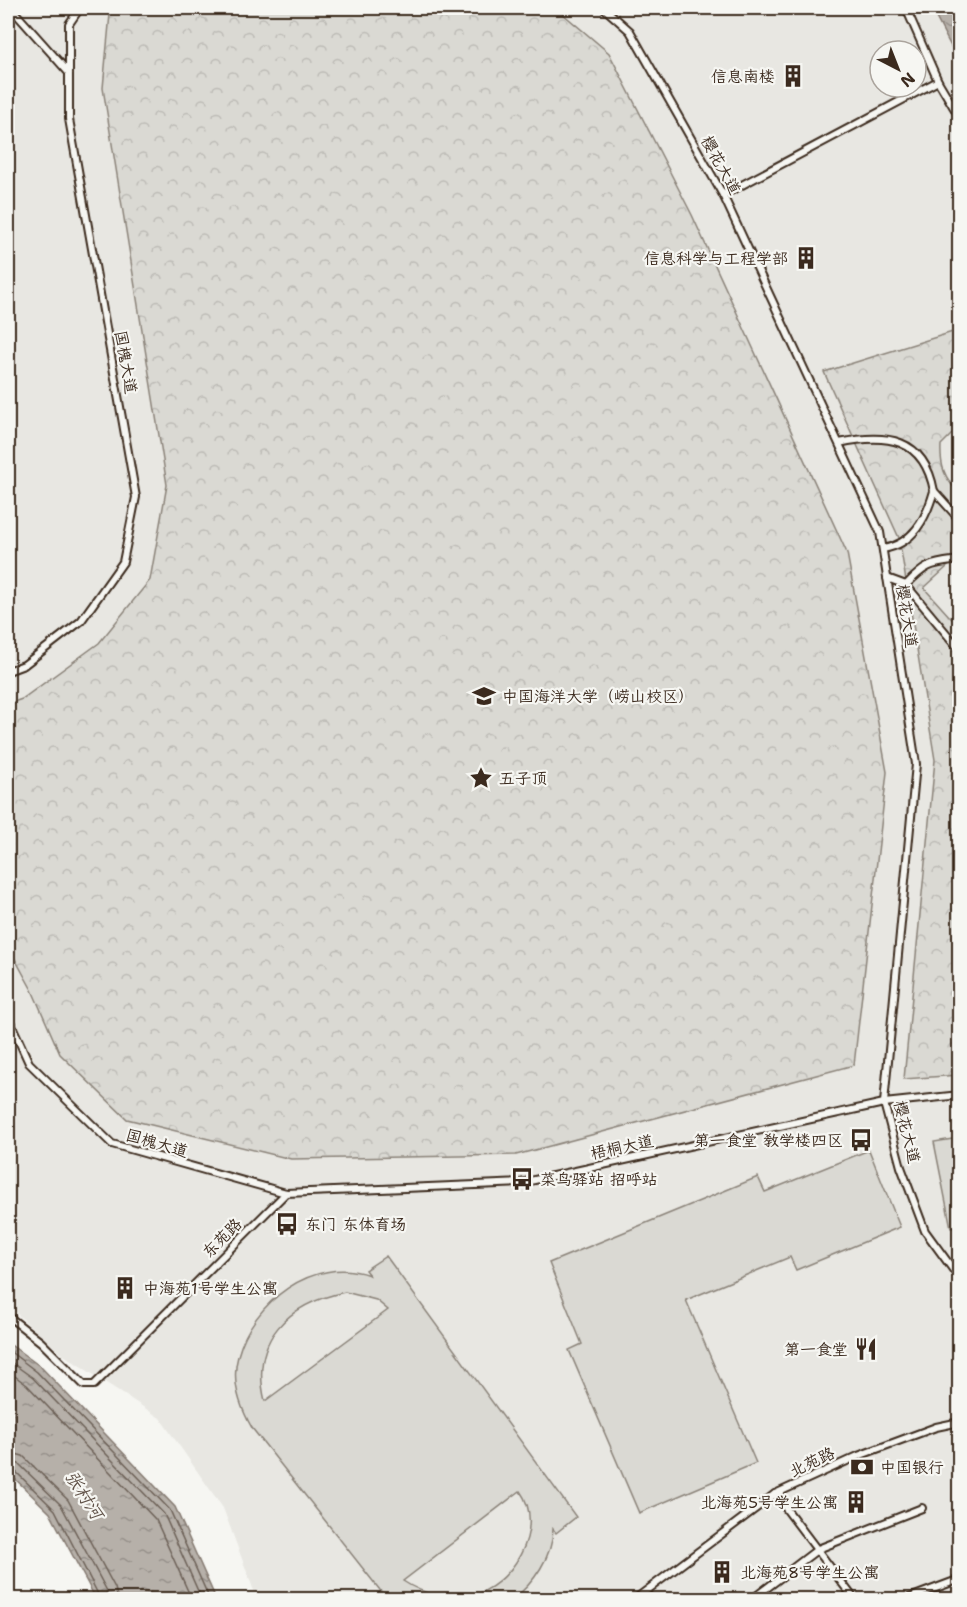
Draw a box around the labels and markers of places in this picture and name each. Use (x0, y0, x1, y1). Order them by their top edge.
building icon: 信息南楼 (780, 63, 806, 89)
place label: 信息南楼 (711, 66, 775, 87)
building icon: 信息科学与工程学部 (793, 245, 819, 271)
place label: 信息科学与工程学部 (644, 248, 788, 269)
school or university icon: 中国海洋大学（崂山校区） (471, 683, 497, 709)
place label: 中国海洋大学（崂山校区） (502, 686, 694, 707)
place icon: 五子顶 (468, 765, 494, 791)
place label: 五子顶 (499, 768, 547, 789)
bus stop icon: 第一食堂 教学楼四区 (848, 1127, 874, 1153)
place label: 第一食堂 教学楼四区 (694, 1130, 843, 1151)
bus stop icon: 菜鸟驿站 招呼站 (509, 1166, 535, 1192)
place label: 菜鸟驿站 招呼站 (540, 1169, 657, 1190)
bus stop icon: 东门 东体育场 (274, 1211, 300, 1237)
place label: 东门 东体育场 (305, 1214, 406, 1235)
building icon: 中海苑1号学生公寓 (112, 1275, 138, 1301)
place label: 中海苑1号学生公寓 (143, 1278, 278, 1299)
restaurant icon: 第一食堂 (853, 1336, 879, 1362)
place label: 第一食堂 (784, 1339, 848, 1360)
bank icon: 中国银行 (849, 1454, 875, 1480)
place label: 中国银行 (880, 1457, 944, 1478)
building icon: 北海苑5号学生公寓 (843, 1489, 869, 1515)
place label: 北海苑5号学生公寓 (700, 1492, 838, 1513)
building icon: 北海苑8号学生公寓 (709, 1559, 735, 1585)
place label: 北海苑8号学生公寓 (740, 1562, 879, 1583)

